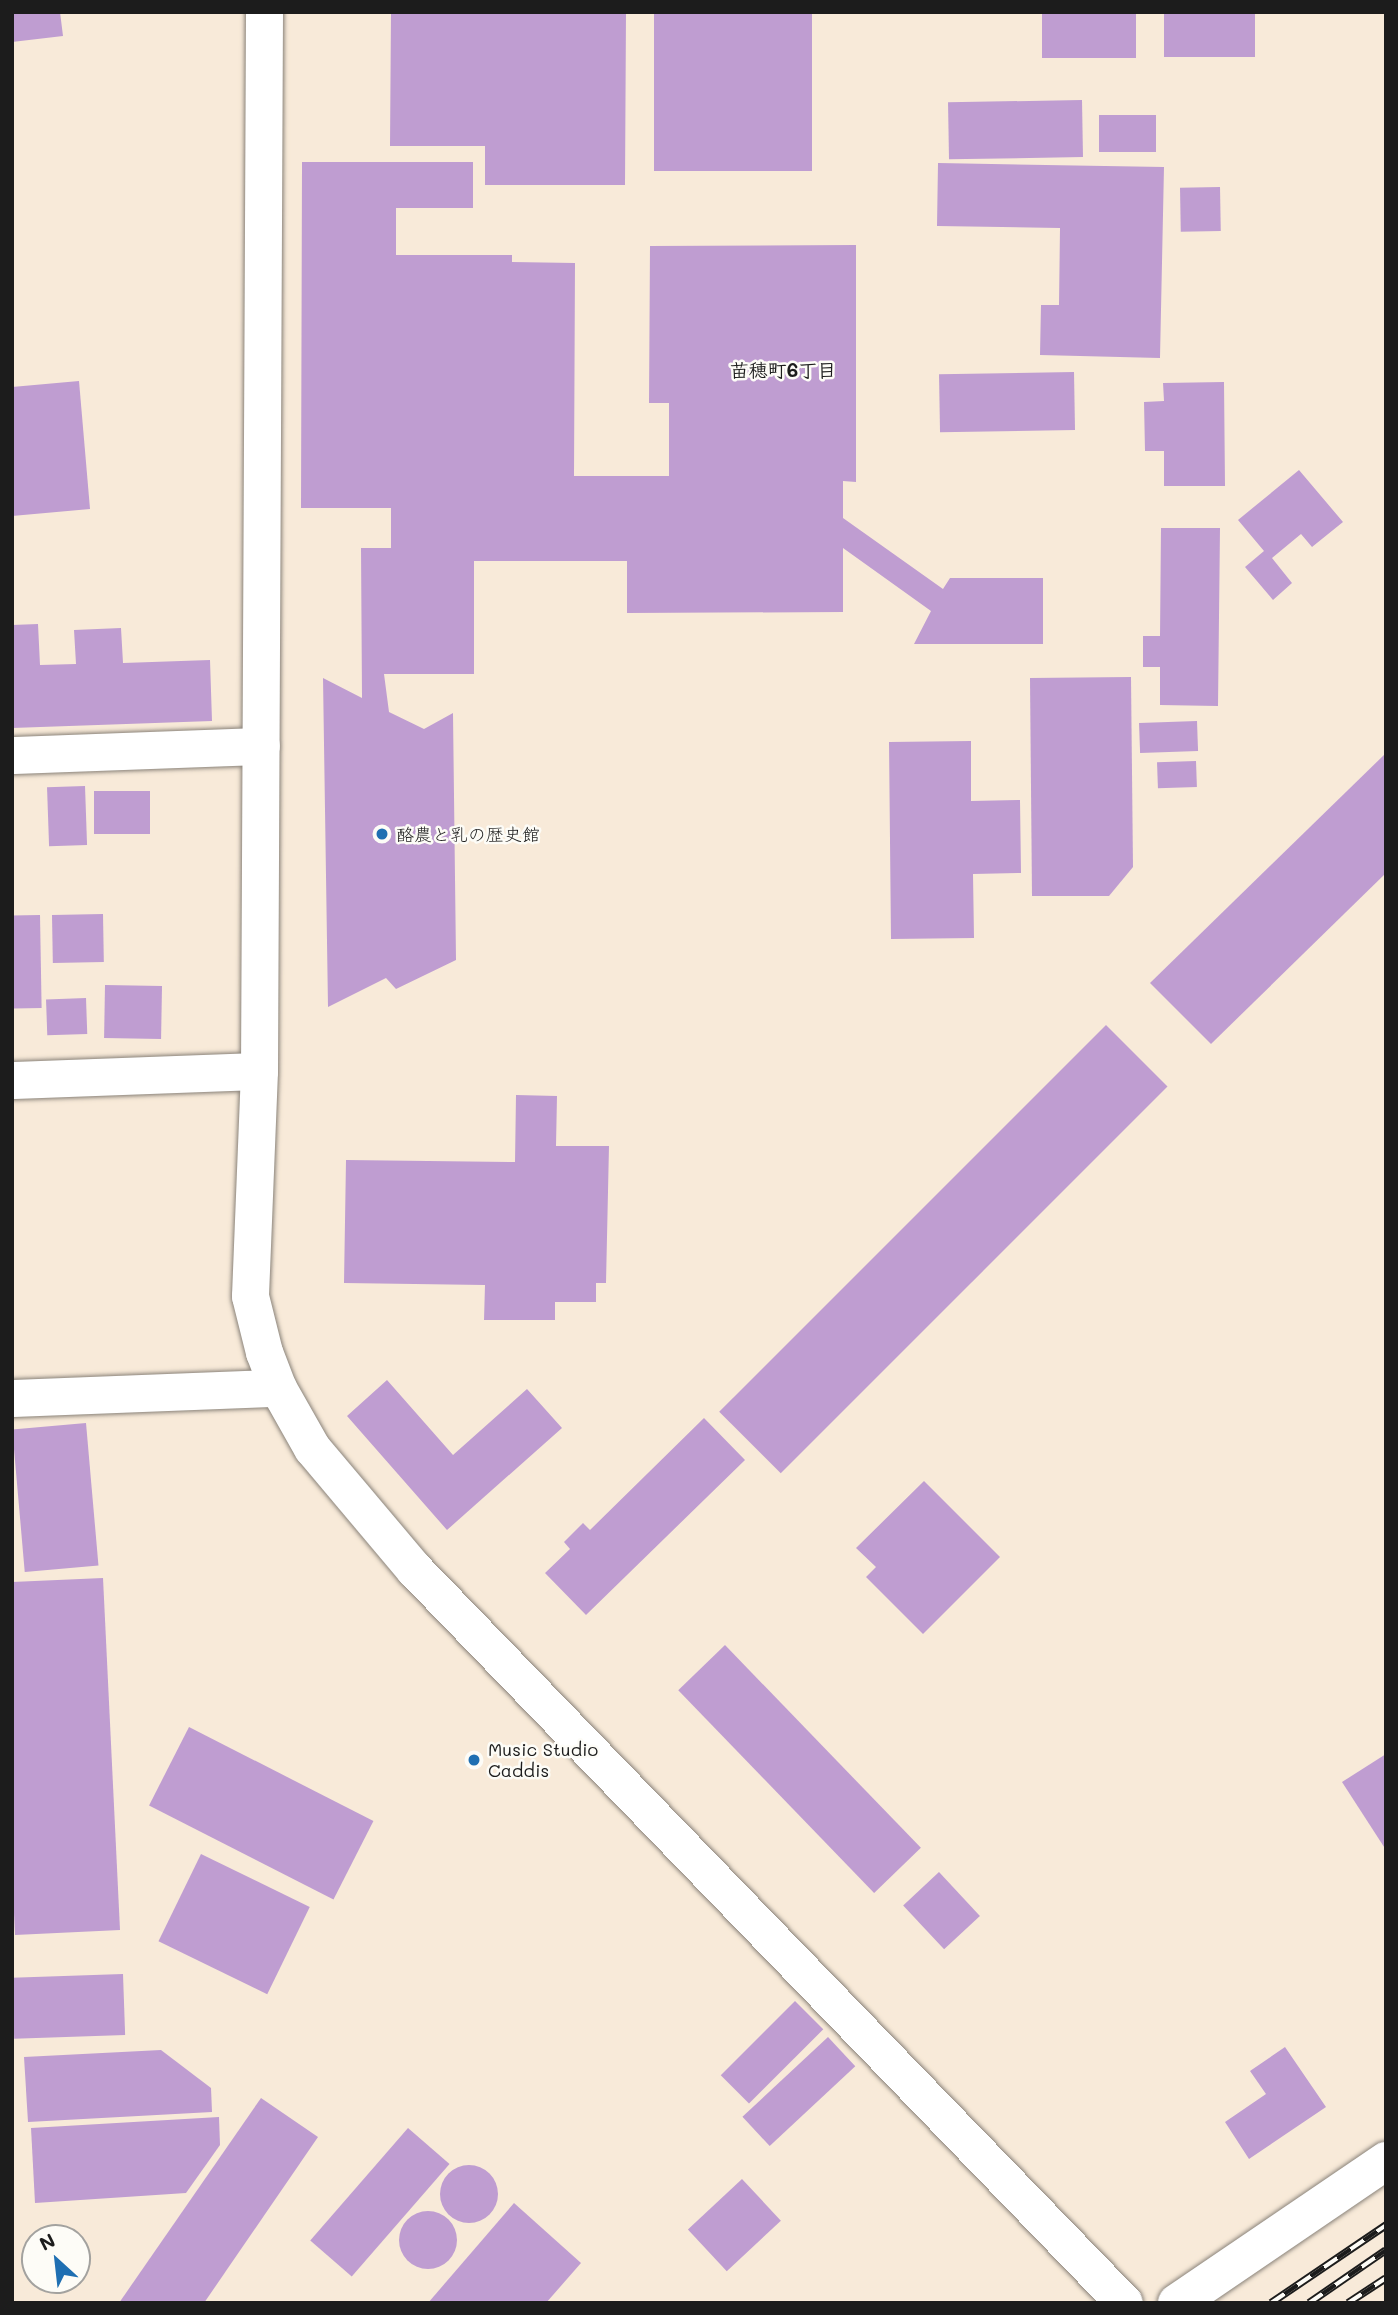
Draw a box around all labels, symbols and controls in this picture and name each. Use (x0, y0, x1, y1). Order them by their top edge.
district label: 苗穂町6丁目 (730, 359, 836, 381)
place label: 酪農と乳の歴史館 (396, 823, 540, 845)
marker: 酪農と乳の歴史館 (374, 826, 390, 842)
place label: Music Studio Caddis (488, 1739, 598, 1782)
marker: Music Studio Caddis (466, 1752, 482, 1768)
north arrow (21, 2224, 91, 2294)
text: N (35, 2227, 59, 2256)

